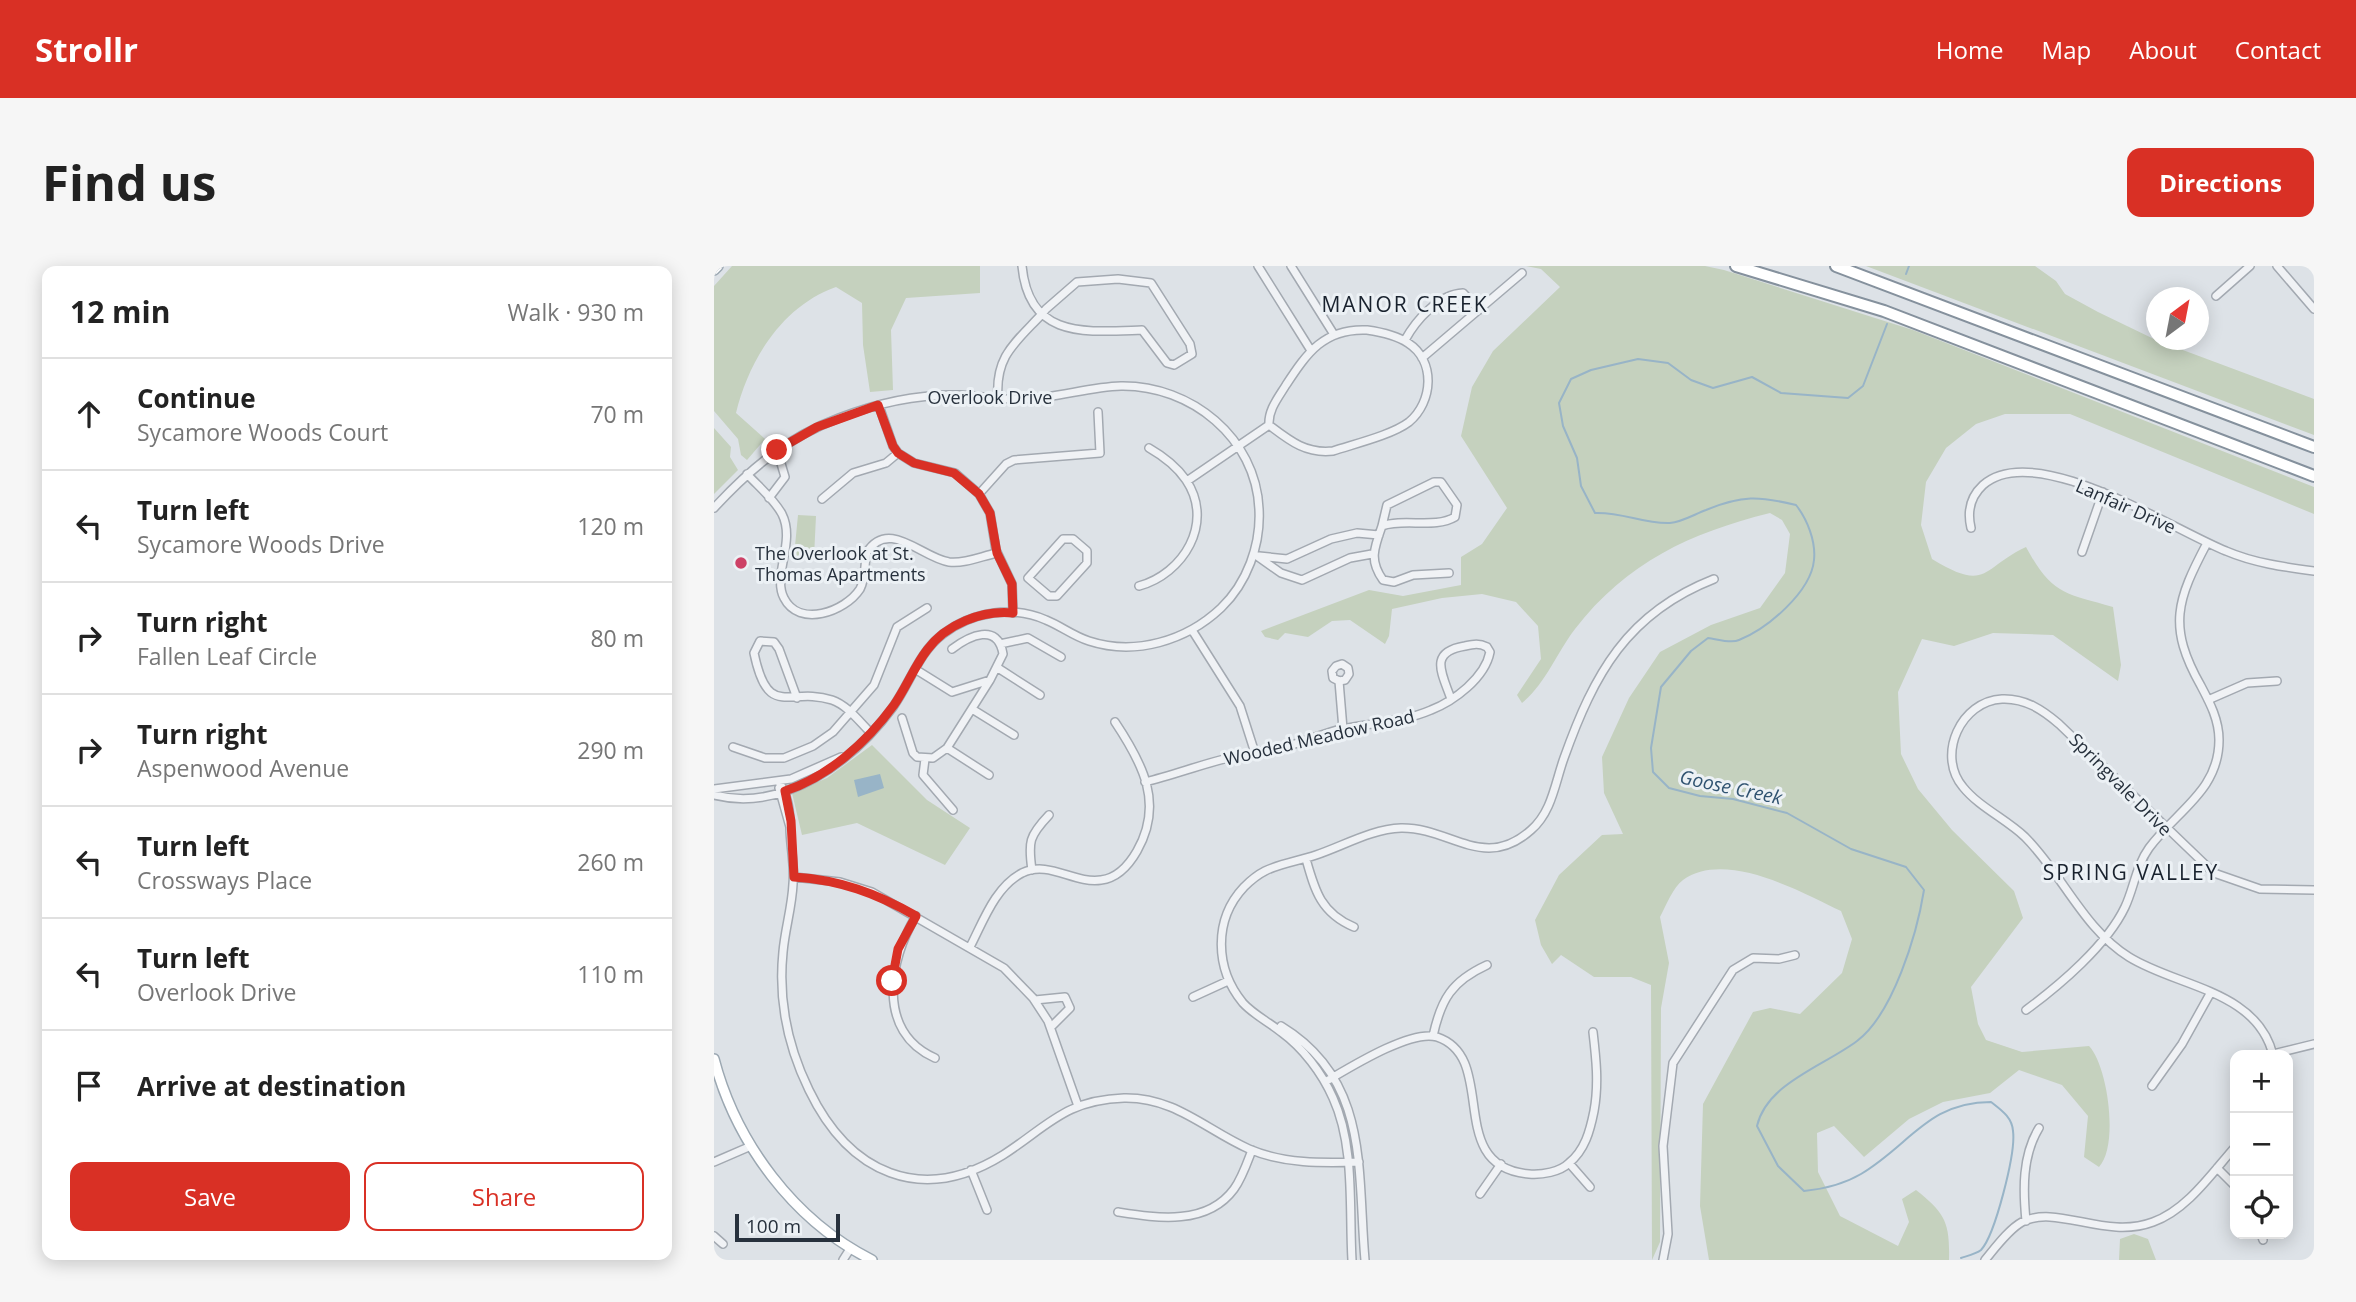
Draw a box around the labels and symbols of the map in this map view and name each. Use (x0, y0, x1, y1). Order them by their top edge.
north arrow (2146, 287, 2209, 350)
district label: MANOR CREEK (1321, 290, 1489, 318)
street label: Overlook Drive (928, 385, 1052, 409)
route end (761, 434, 792, 465)
street label: Lanfair Drive (2072, 473, 2180, 539)
place label: The Overlook at St. Thomas Apartments (755, 541, 926, 586)
marker: The Overlook at St. Thomas Apartments (733, 555, 749, 571)
street label: Wooded Meadow Road (1221, 703, 1417, 771)
street label: Springvale Drive (2064, 727, 2178, 841)
water label: Goose Creek (1678, 763, 1785, 811)
district label: SPRING VALLEY (2043, 858, 2219, 886)
route start (876, 965, 907, 996)
scale bar (735, 1211, 840, 1243)

